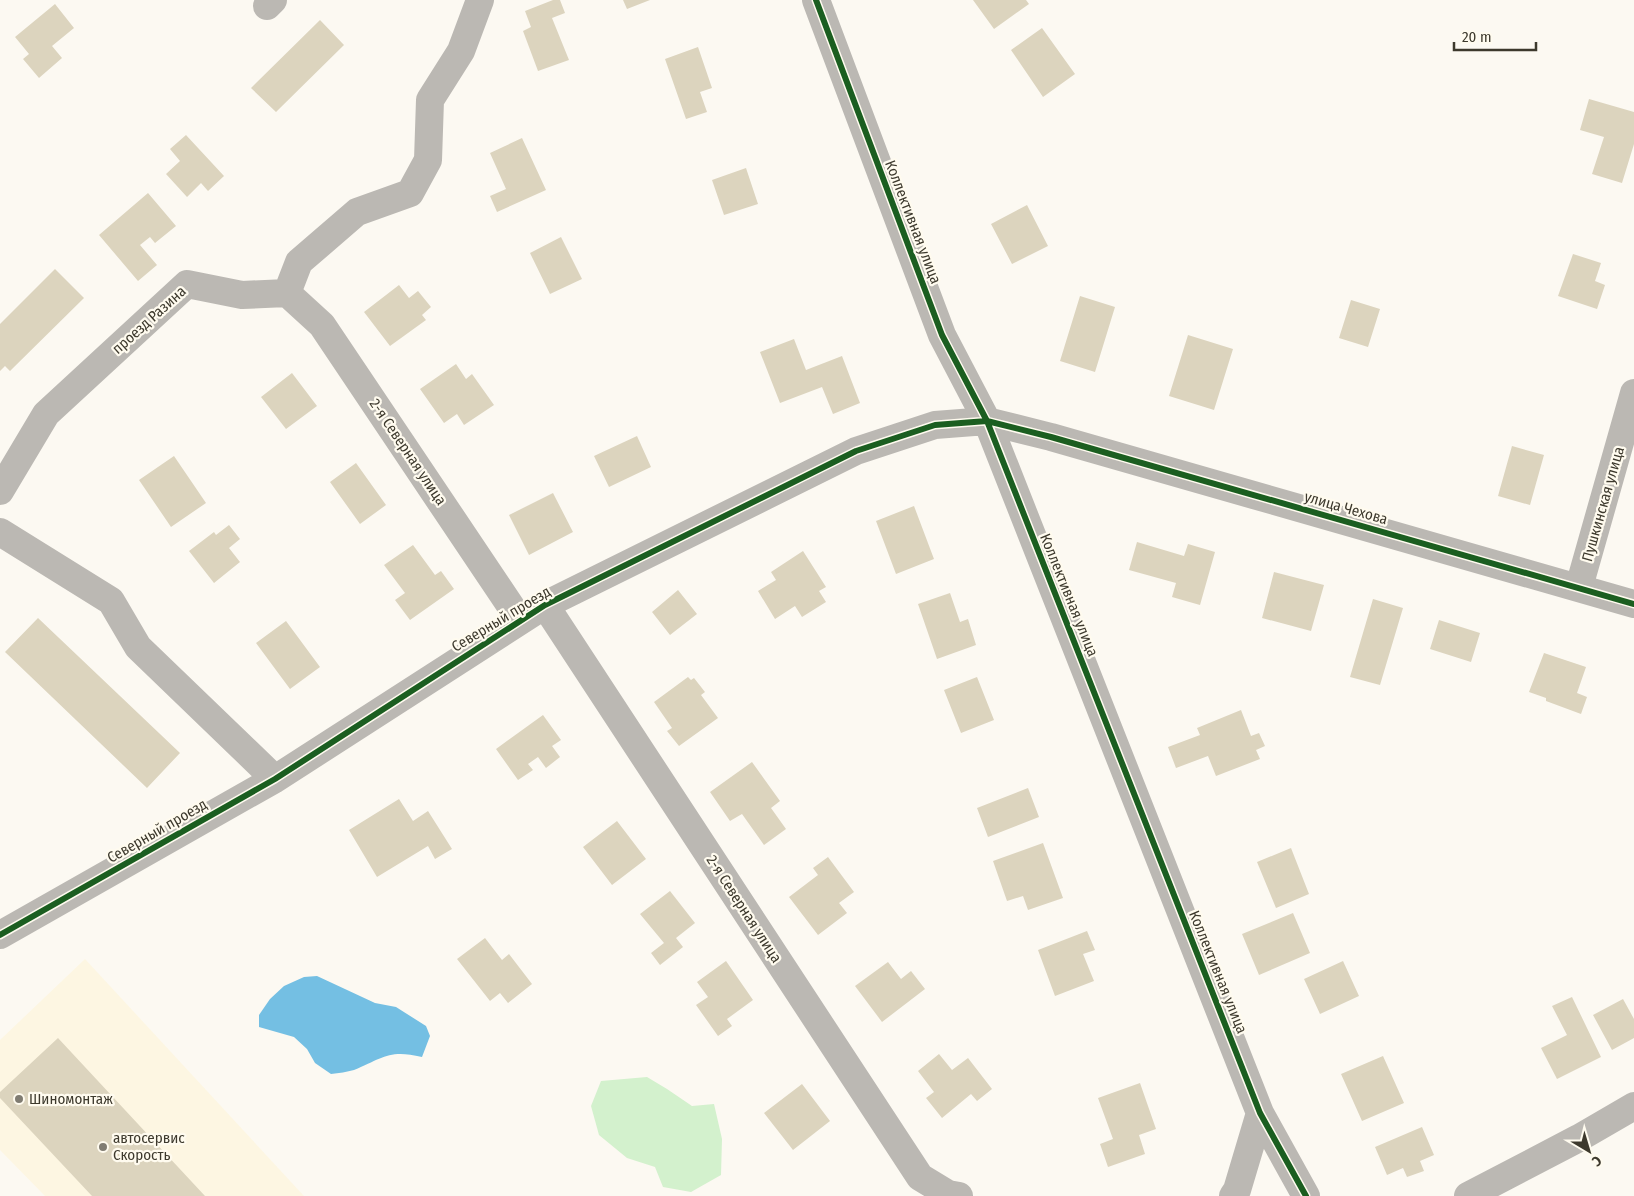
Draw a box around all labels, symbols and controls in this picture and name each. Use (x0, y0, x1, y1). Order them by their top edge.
scale bar (1454, 20, 1536, 52)
text: 20 m (1462, 28, 1492, 46)
street label: Коллективная улица (881, 158, 945, 286)
street label: проезд Разина (108, 282, 190, 358)
street label: 2-я Северная улица (366, 395, 450, 509)
street label: Пушкинская улица (1578, 444, 1628, 564)
street label: улица Чехова (1302, 488, 1390, 528)
street label: Коллективная улица (1036, 531, 1102, 659)
street label: Северный проезд (448, 582, 554, 656)
street label: Северный проезд (104, 795, 210, 867)
street label: 2-я Северная улица (703, 852, 785, 966)
street label: Коллективная улица (1185, 908, 1251, 1036)
place label: Шиномонтаж (29, 1090, 113, 1108)
marker: Шиномонтаж (13, 1093, 25, 1105)
north arrow (1564, 1126, 1614, 1176)
place label: автосервис Скорость (113, 1129, 185, 1164)
marker: автосервис Скорость (97, 1141, 109, 1153)
text: С (1588, 1152, 1605, 1170)

